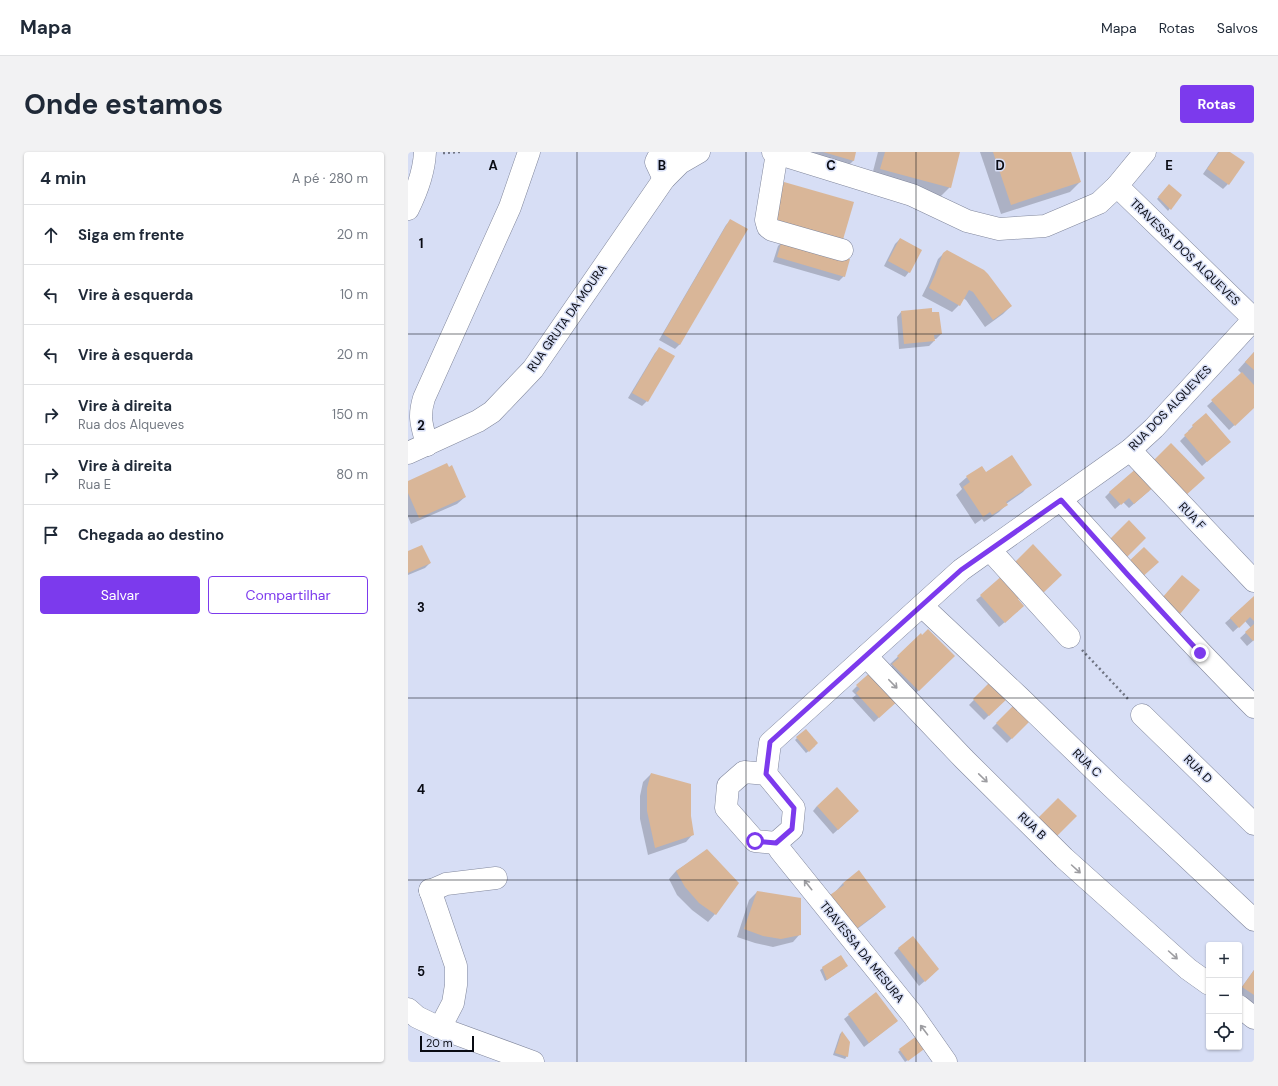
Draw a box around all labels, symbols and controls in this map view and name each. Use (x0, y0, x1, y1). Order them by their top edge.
text: Mapa (20, 15, 72, 40)
text: Mapa (1101, 19, 1137, 37)
text: Rotas (1159, 19, 1195, 37)
text: Salvos (1217, 19, 1258, 37)
button: Rotas (1180, 85, 1254, 123)
text: Onde estamos (24, 86, 223, 123)
text: A (488, 157, 498, 174)
text: B (658, 157, 666, 174)
text: C (826, 157, 836, 174)
text: D (995, 157, 1005, 174)
text: E (1165, 157, 1173, 174)
text: 4 min (40, 167, 86, 189)
text: A pé · 280 m (292, 170, 368, 187)
street label: TRAVESSA DOS ALQUEVES (1126, 195, 1244, 309)
icon: ahead (40, 224, 62, 246)
text: Siga em frente (78, 225, 184, 245)
text: 20 m (337, 226, 368, 243)
text: 1 (419, 235, 423, 252)
street label: RUA GRUTA DA MOURA (524, 261, 610, 375)
icon: left (40, 284, 62, 306)
text: Vire à esquerda (78, 285, 193, 305)
text: 10 m (340, 286, 368, 303)
icon: left (40, 344, 62, 366)
text: Vire à esquerda (78, 345, 193, 365)
text: 20 m (337, 346, 368, 363)
street label: RUA DOS ALQUEVES (1125, 362, 1215, 454)
text: Vire à direita (78, 396, 172, 416)
icon: right (40, 404, 62, 426)
text: 150 m (332, 406, 368, 423)
text: Rua dos Alqueves (78, 416, 184, 433)
text: 2 (417, 417, 425, 434)
text: Vire à direita (78, 456, 172, 476)
icon: right (40, 464, 62, 486)
text: 80 m (336, 466, 368, 483)
text: Rua E (78, 476, 111, 493)
street label: RUA F (1175, 499, 1209, 534)
icon: arrive (40, 524, 62, 546)
text: Chegada ao destino (78, 525, 224, 545)
button: Salvar (40, 576, 200, 614)
button: Compartilhar (208, 576, 368, 614)
text: 3 (417, 599, 425, 616)
route end (1191, 644, 1209, 662)
one-way arrow (888, 679, 897, 689)
street label: RUA C (1069, 745, 1105, 781)
street label: RUA D (1180, 751, 1216, 787)
one-way arrow (978, 773, 988, 783)
text: 4 (417, 781, 425, 798)
street label: RUA B (1015, 809, 1049, 843)
route start (746, 832, 764, 850)
one-way arrow (1071, 864, 1081, 873)
one-way arrow (804, 879, 812, 890)
street label: TRAVESSA DA MESURA (816, 898, 908, 1006)
map controls (1206, 942, 1242, 1050)
button: + (1206, 942, 1242, 978)
one-way arrow (1168, 951, 1178, 960)
text: 5 (417, 963, 425, 980)
button: − (1206, 978, 1242, 1014)
button: locate (1206, 1014, 1242, 1050)
one-way arrow (920, 1025, 928, 1036)
scale bar (420, 1034, 474, 1053)
text: 20 m (426, 1036, 452, 1050)

